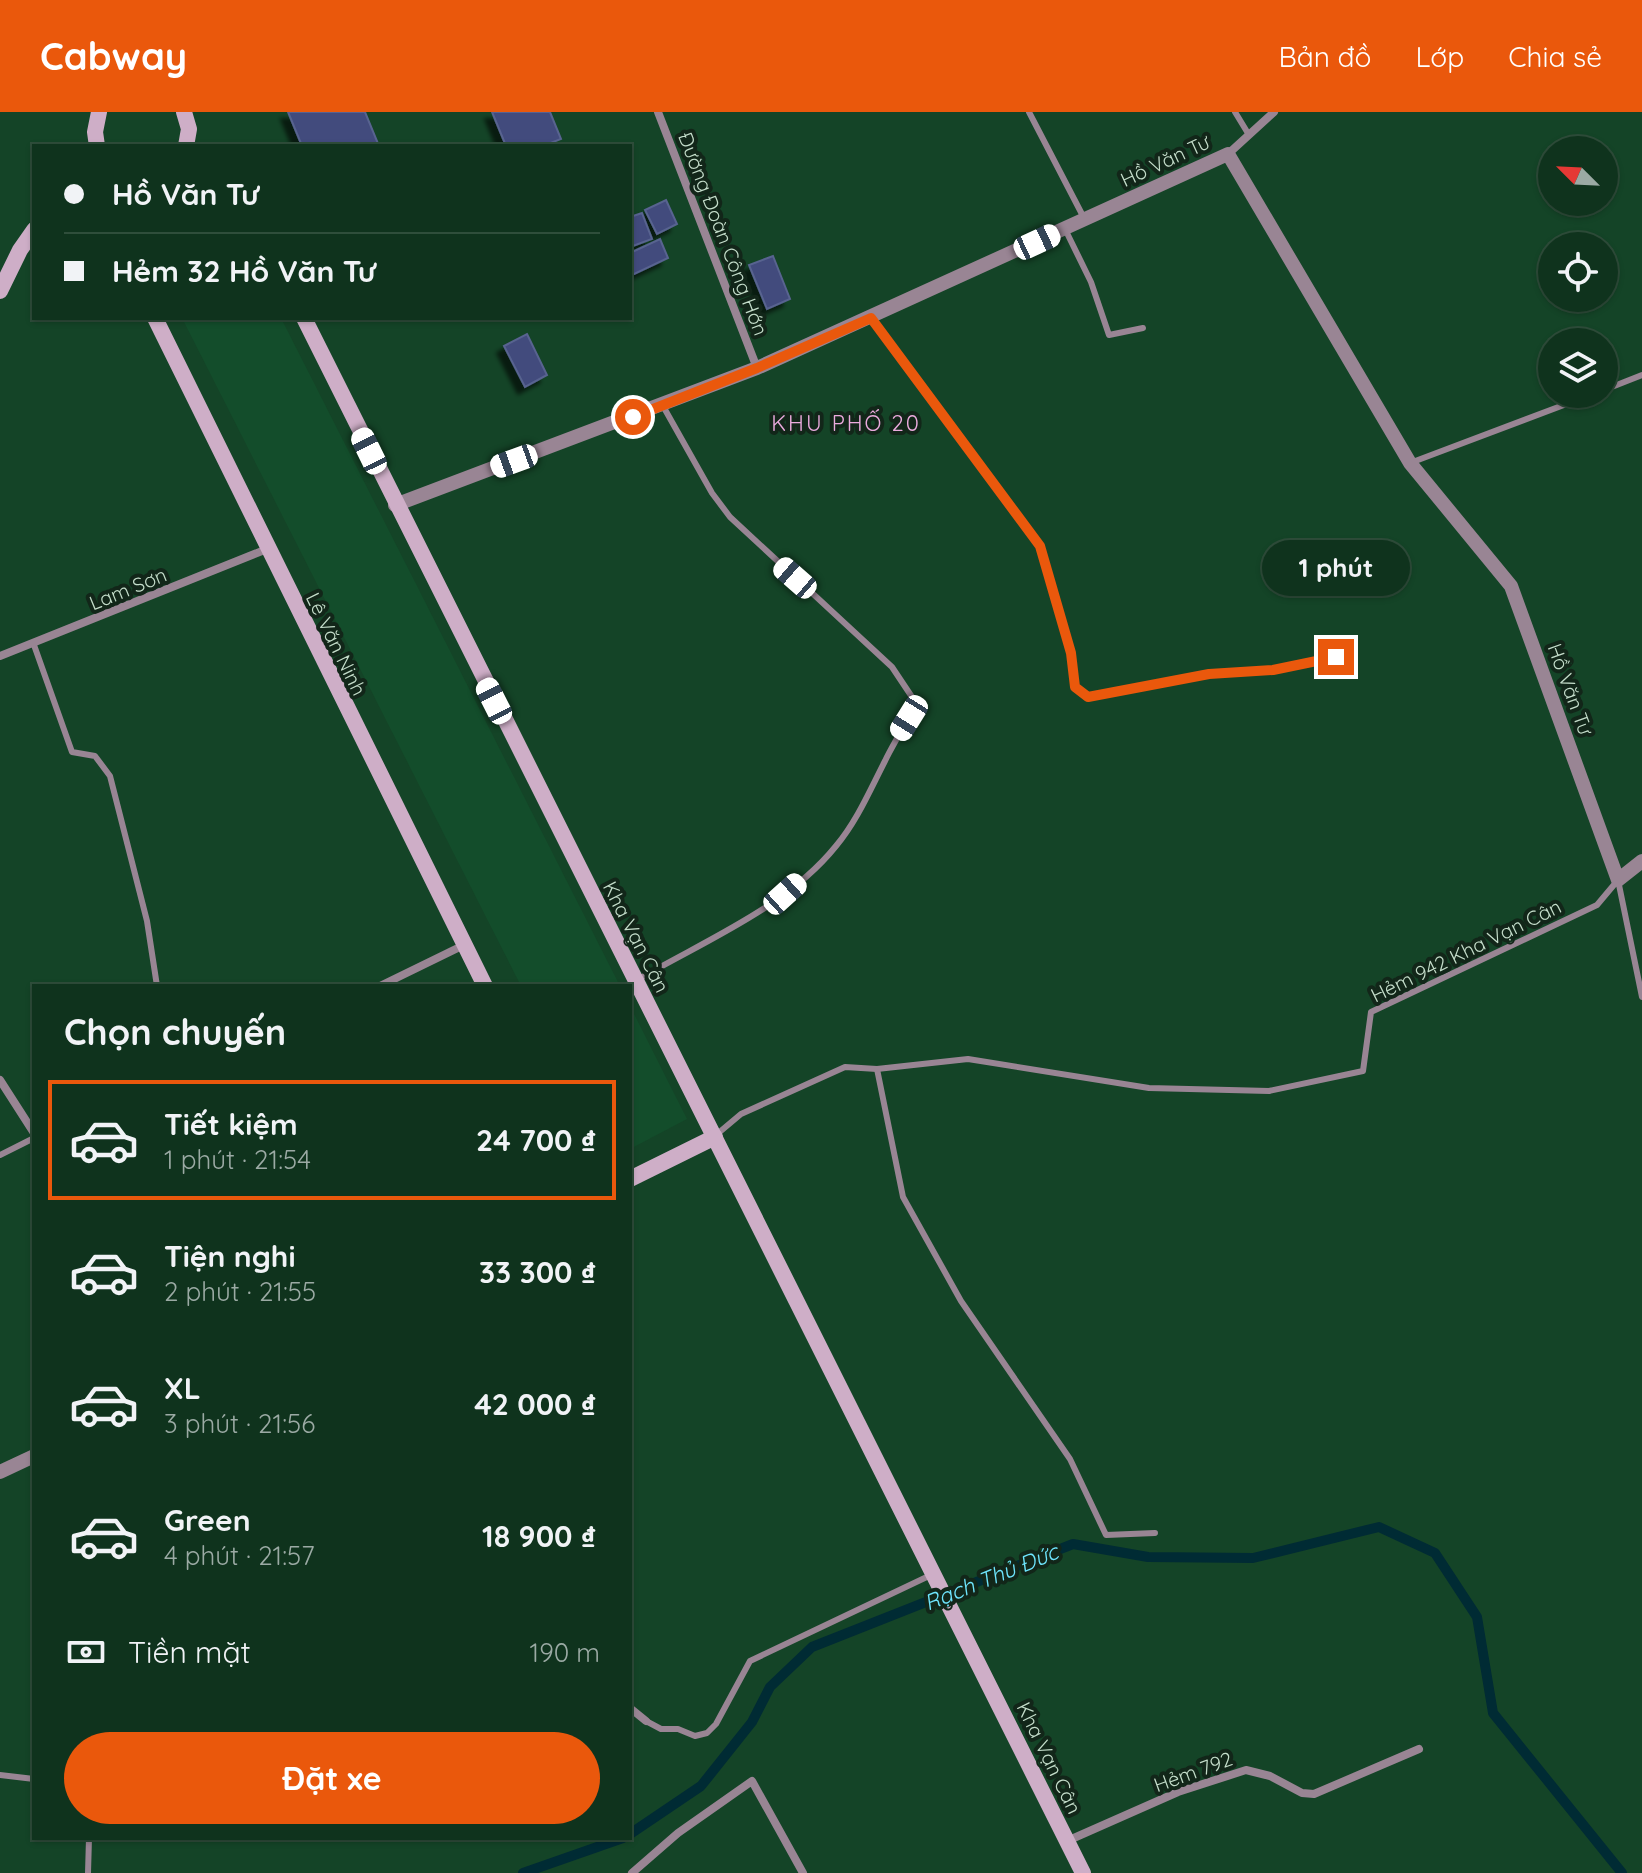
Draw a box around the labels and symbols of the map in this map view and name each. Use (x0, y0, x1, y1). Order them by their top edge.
street label: Hồ Văn Tư (1116, 128, 1215, 192)
street label: Đường Đoàn Công Hớn (673, 129, 774, 339)
north arrow (1538, 136, 1618, 216)
car (1010, 221, 1064, 263)
route start (615, 399, 651, 435)
district label: KHU PHỐ 20 (771, 409, 921, 437)
car (348, 424, 390, 478)
car (487, 442, 541, 480)
callout: 1 phút (1262, 541, 1410, 597)
car (769, 553, 821, 603)
street label: Lam Sơn (85, 562, 170, 615)
street label: Lê Văn Ninh (301, 588, 372, 699)
route end (1318, 639, 1354, 675)
street label: Hồ Văn Tư (1542, 640, 1599, 739)
car (472, 674, 516, 728)
car (886, 691, 932, 745)
car (759, 869, 811, 919)
street label: Kha Vạn Cân (598, 877, 675, 997)
street label: Hẻm 942 Kha Vạn Cân (1366, 894, 1565, 1008)
water label: Rạch Thủ Đức (920, 1536, 1065, 1617)
street label: Kha Vạn Cân (1012, 1698, 1087, 1818)
street label: Hẻm 792 (1150, 1746, 1236, 1797)

